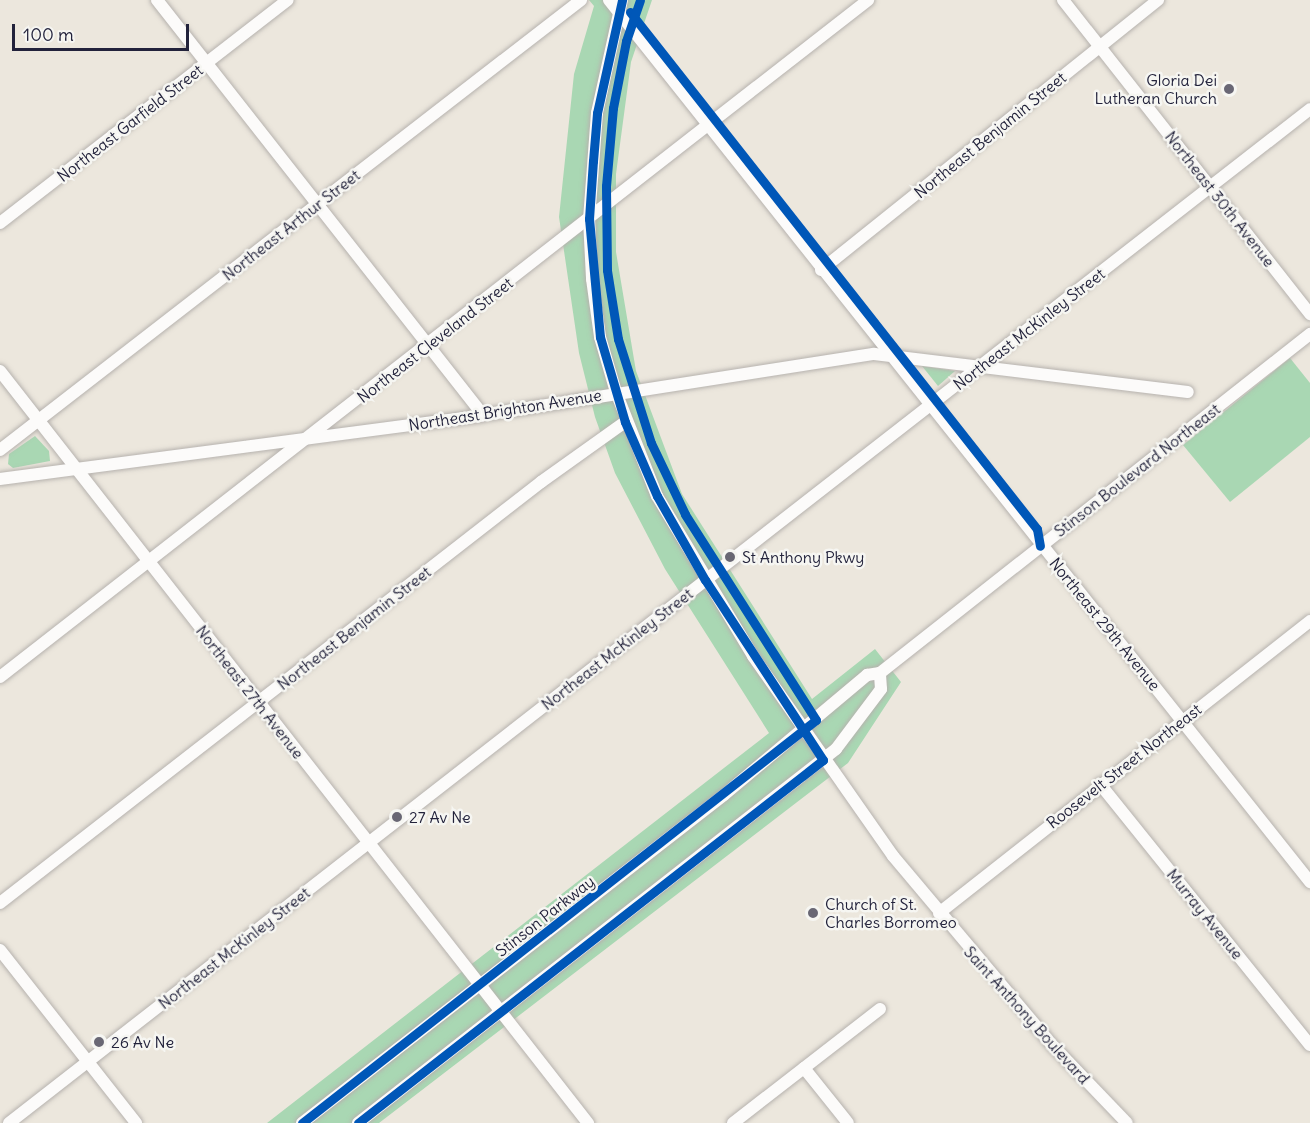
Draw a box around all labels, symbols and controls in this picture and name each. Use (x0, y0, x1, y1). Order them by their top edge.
scale bar (15, 12, 192, 50)
text: 100 m (23, 23, 74, 46)
street label: Northeast Garfield Street (53, 60, 207, 186)
street label: Northeast Benjamin Street (910, 68, 1070, 202)
place label: Gloria Dei Lutheran Church (1095, 70, 1217, 108)
marker: Gloria Dei Lutheran Church (1222, 82, 1236, 96)
street label: Northeast 30th Avenue (1161, 127, 1279, 271)
street label: Northeast Arthur Street (218, 165, 364, 285)
street label: Northeast McKinley Street (949, 264, 1109, 394)
street label: Northeast Cleveland Street (353, 273, 517, 407)
street label: Northeast Brighton Avenue (407, 385, 603, 435)
street label: Stinson Boulevard Northeast (1050, 399, 1224, 541)
place label: St Anthony Pkwy (742, 547, 864, 567)
marker: St Anthony Pkwy (723, 550, 737, 564)
street label: Northeast 29th Avenue (1046, 554, 1164, 694)
street label: Northeast Benjamin Street (273, 562, 435, 694)
street label: Northeast McKinley Street (537, 584, 697, 714)
street label: Northeast 27th Avenue (192, 621, 308, 763)
street label: Roosevelt Street Northeast (1043, 700, 1205, 832)
place label: 27 Av Ne (409, 807, 471, 827)
marker: 27 Av Ne (390, 810, 404, 824)
street label: Murray Avenue (1163, 865, 1247, 963)
street label: Stinson Parkway (492, 872, 598, 960)
street label: Northeast McKinley Street (154, 883, 314, 1013)
place label: Church of St. Charles Borromeo (825, 894, 957, 932)
marker: Church of St. Charles Borromeo (806, 906, 820, 920)
street label: Saint Anthony Boulevard (960, 942, 1094, 1088)
place label: 26 Av Ne (111, 1032, 174, 1052)
marker: 26 Av Ne (92, 1035, 106, 1049)

